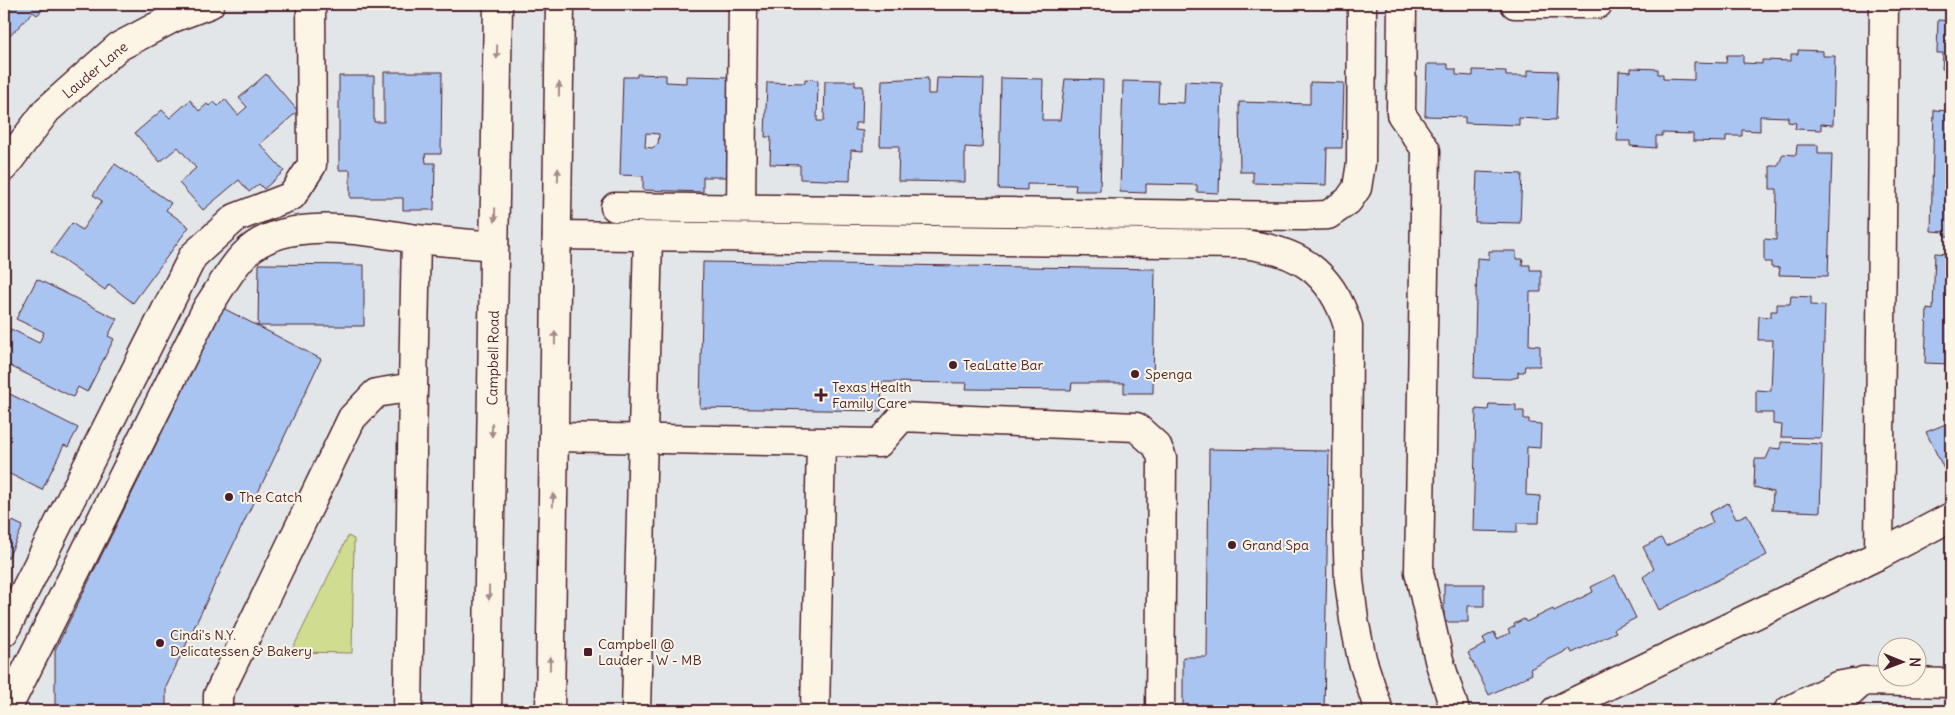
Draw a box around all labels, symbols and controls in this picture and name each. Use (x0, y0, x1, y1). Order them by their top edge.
street label: Lauder Lane (59, 38, 131, 102)
one-way arrow (493, 45, 501, 61)
one-way arrow (555, 80, 563, 96)
one-way arrow (554, 167, 562, 183)
one-way arrow (490, 207, 498, 223)
street label: Campbell Road (483, 310, 503, 406)
one-way arrow (551, 329, 559, 345)
place label: TeaLatte Bar (963, 356, 1044, 374)
marker: TeaLatte Bar (947, 359, 959, 371)
place label: Spenga (1145, 365, 1192, 383)
marker: Spenga (1129, 368, 1141, 380)
place label: Texas Health Family Care (832, 378, 912, 412)
marker: Texas Health Family Care (814, 388, 828, 402)
one-way arrow (488, 422, 496, 438)
place label: The Catch (239, 488, 302, 506)
marker: The Catch (223, 491, 235, 503)
one-way arrow (549, 492, 557, 508)
place label: Grand Spa (1242, 536, 1309, 554)
marker: Grand Spa (1226, 539, 1238, 551)
one-way arrow (485, 585, 493, 601)
place label: Cindi's N.Y. Delicatessen & Bakery (170, 626, 312, 660)
place label: Campbell @ Lauder - W - MB (598, 635, 702, 669)
marker: Cindi's N.Y. Delicatessen & Bakery (154, 637, 166, 649)
north arrow (1878, 638, 1928, 688)
marker: Campbell @ Lauder - W - MB (582, 646, 594, 658)
one-way arrow (547, 654, 555, 670)
text: N (1906, 657, 1924, 667)

